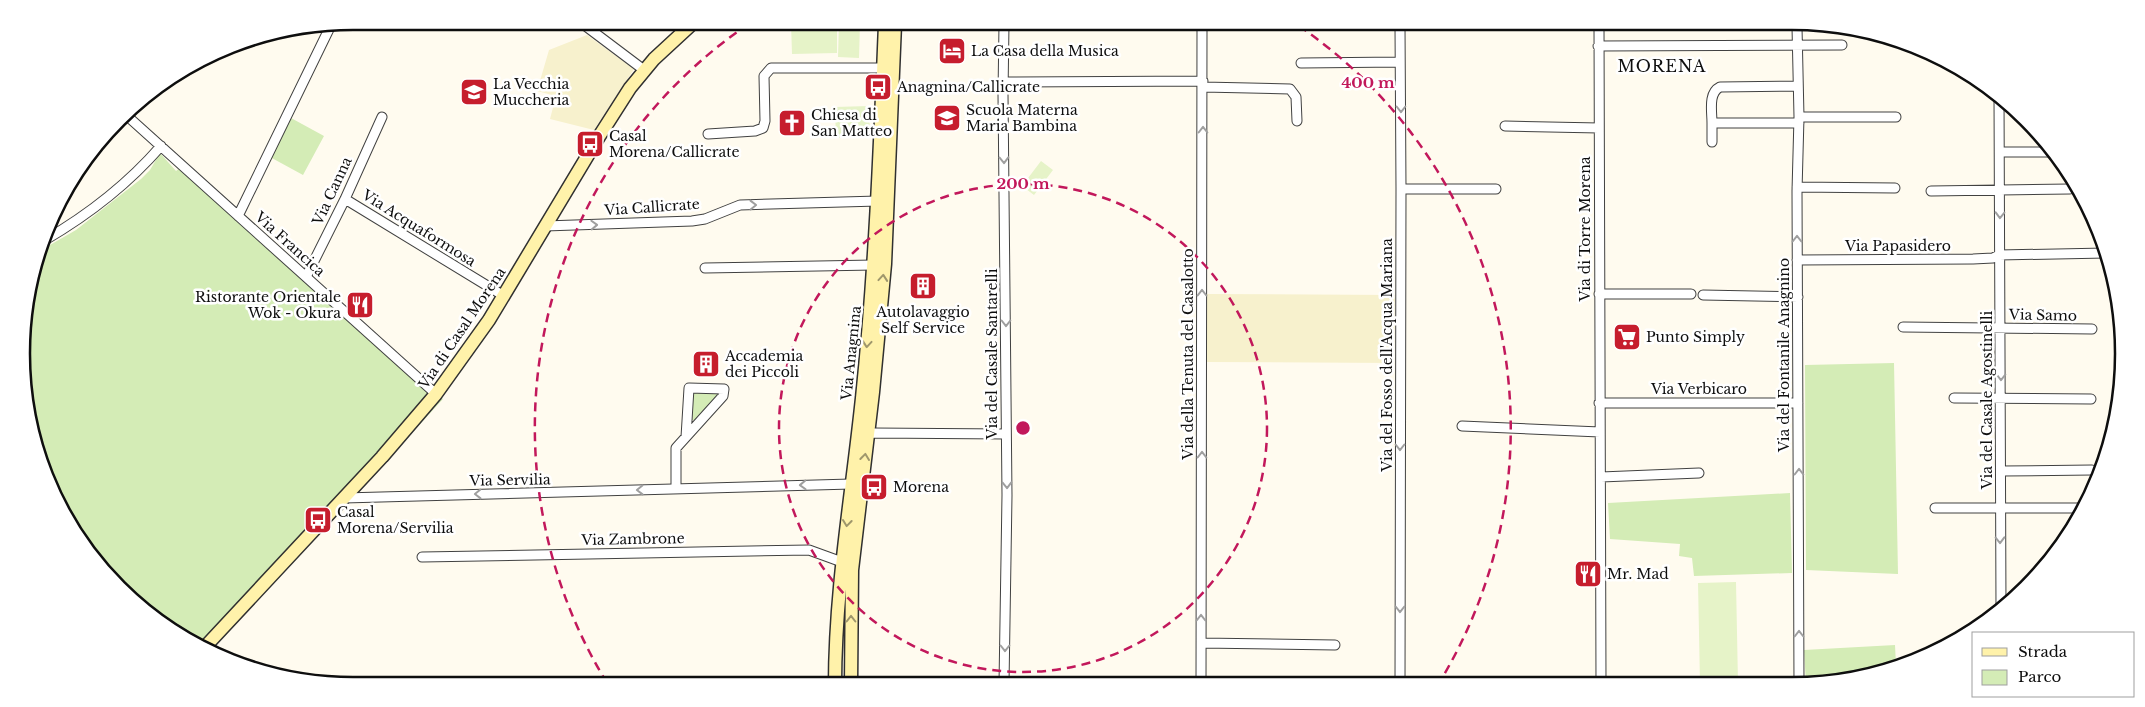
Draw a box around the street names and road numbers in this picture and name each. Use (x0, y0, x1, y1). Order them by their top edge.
street label: Via Canna (308, 154, 356, 229)
street label: Via di Torre Morena (1576, 156, 1594, 303)
street label: Via Acquaformosa (358, 185, 479, 270)
street label: Via Callicrate (603, 195, 700, 219)
street label: Via Francica (250, 207, 329, 280)
street label: Via Papasidero (1844, 237, 1951, 255)
street label: Via del Fosso dell'Acqua Mariana (1378, 238, 1396, 473)
street label: Via della Tenuta del Casalotto (1179, 248, 1197, 461)
street label: Via del Fontanile Anagnino (1775, 258, 1793, 453)
street label: Via di Casal Morena (414, 263, 510, 393)
street label: Via del Casale Santarelli (983, 268, 1001, 440)
street label: Via Anagnina (837, 305, 865, 402)
street label: Via Samo (2008, 305, 2077, 325)
street label: Via del Casale Agostinelli (1978, 310, 1996, 490)
street label: Via Verbicaro (1650, 380, 1747, 398)
street label: Via Servilia (468, 470, 551, 490)
street label: Via Zambrone (580, 529, 685, 549)

